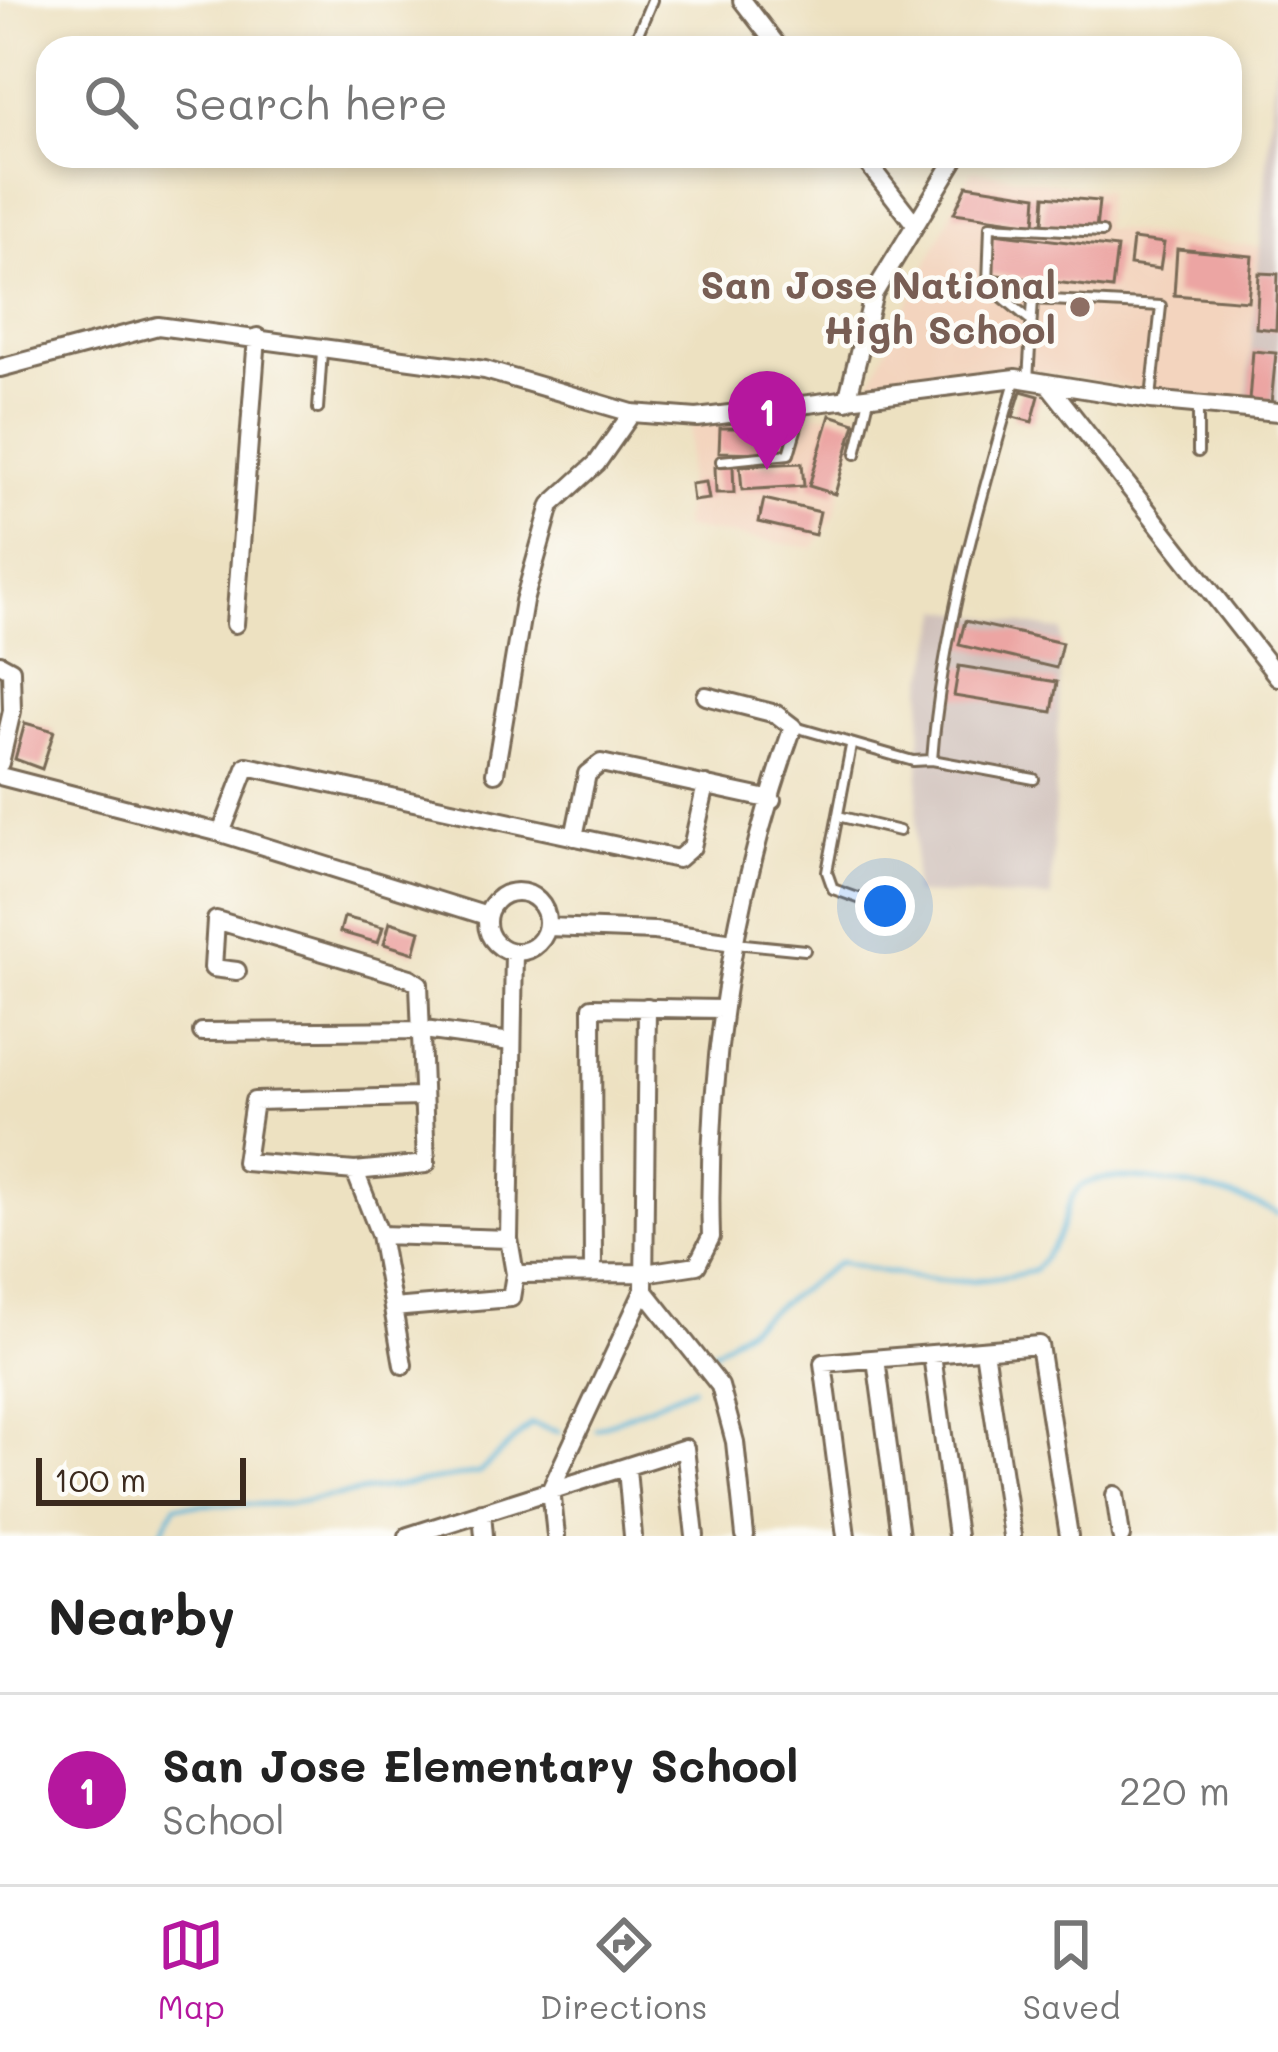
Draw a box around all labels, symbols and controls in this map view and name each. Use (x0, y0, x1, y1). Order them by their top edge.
search box (36, 36, 1242, 168)
icon: search (78, 69, 144, 135)
text: Search here (174, 73, 448, 131)
place label: San Jose National High School (700, 258, 1056, 354)
marker: San Jose National High School (1067, 294, 1093, 320)
pin: 1 (728, 371, 806, 470)
your location (855, 876, 915, 936)
scale bar (36, 1452, 246, 1505)
text: 100 m (54, 1457, 146, 1500)
text: Nearby (48, 1581, 235, 1648)
text: San Jose Elementary School (162, 1735, 798, 1793)
text: 1 (78, 1764, 96, 1815)
text: 220 m (1119, 1764, 1230, 1815)
text: School (162, 1793, 285, 1844)
tab: Map (158, 1912, 225, 2027)
tab: Directions (540, 1912, 707, 2027)
tab: Saved (1023, 1912, 1120, 2027)

